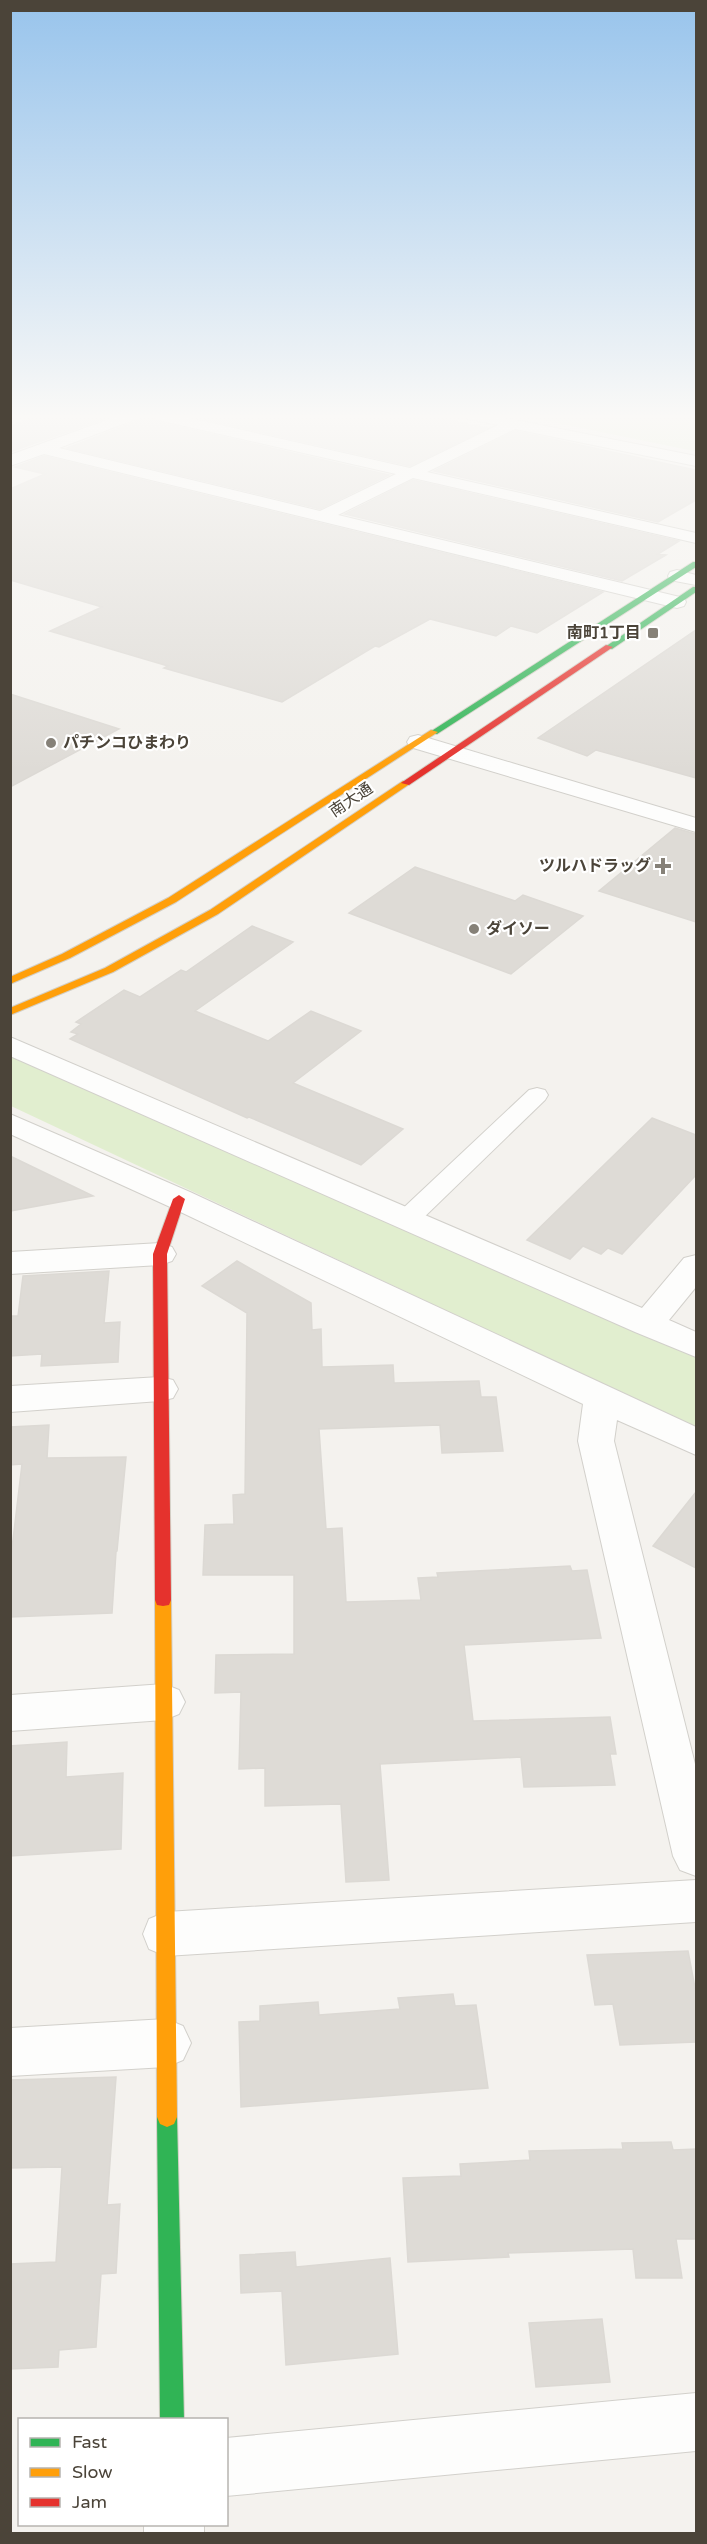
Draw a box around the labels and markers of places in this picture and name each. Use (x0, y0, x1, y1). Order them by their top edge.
place label: 南町1丁目 (567, 623, 641, 643)
marker: 南町1丁目 (646, 626, 660, 640)
place label: パチンコひまわり (63, 733, 191, 753)
marker: パチンコひまわり (44, 736, 58, 750)
place label: ツルハドラッグ (539, 856, 651, 876)
marker: ツルハドラッグ (656, 859, 670, 873)
place label: ダイソー (486, 919, 550, 939)
marker: ダイソー (467, 922, 481, 936)

